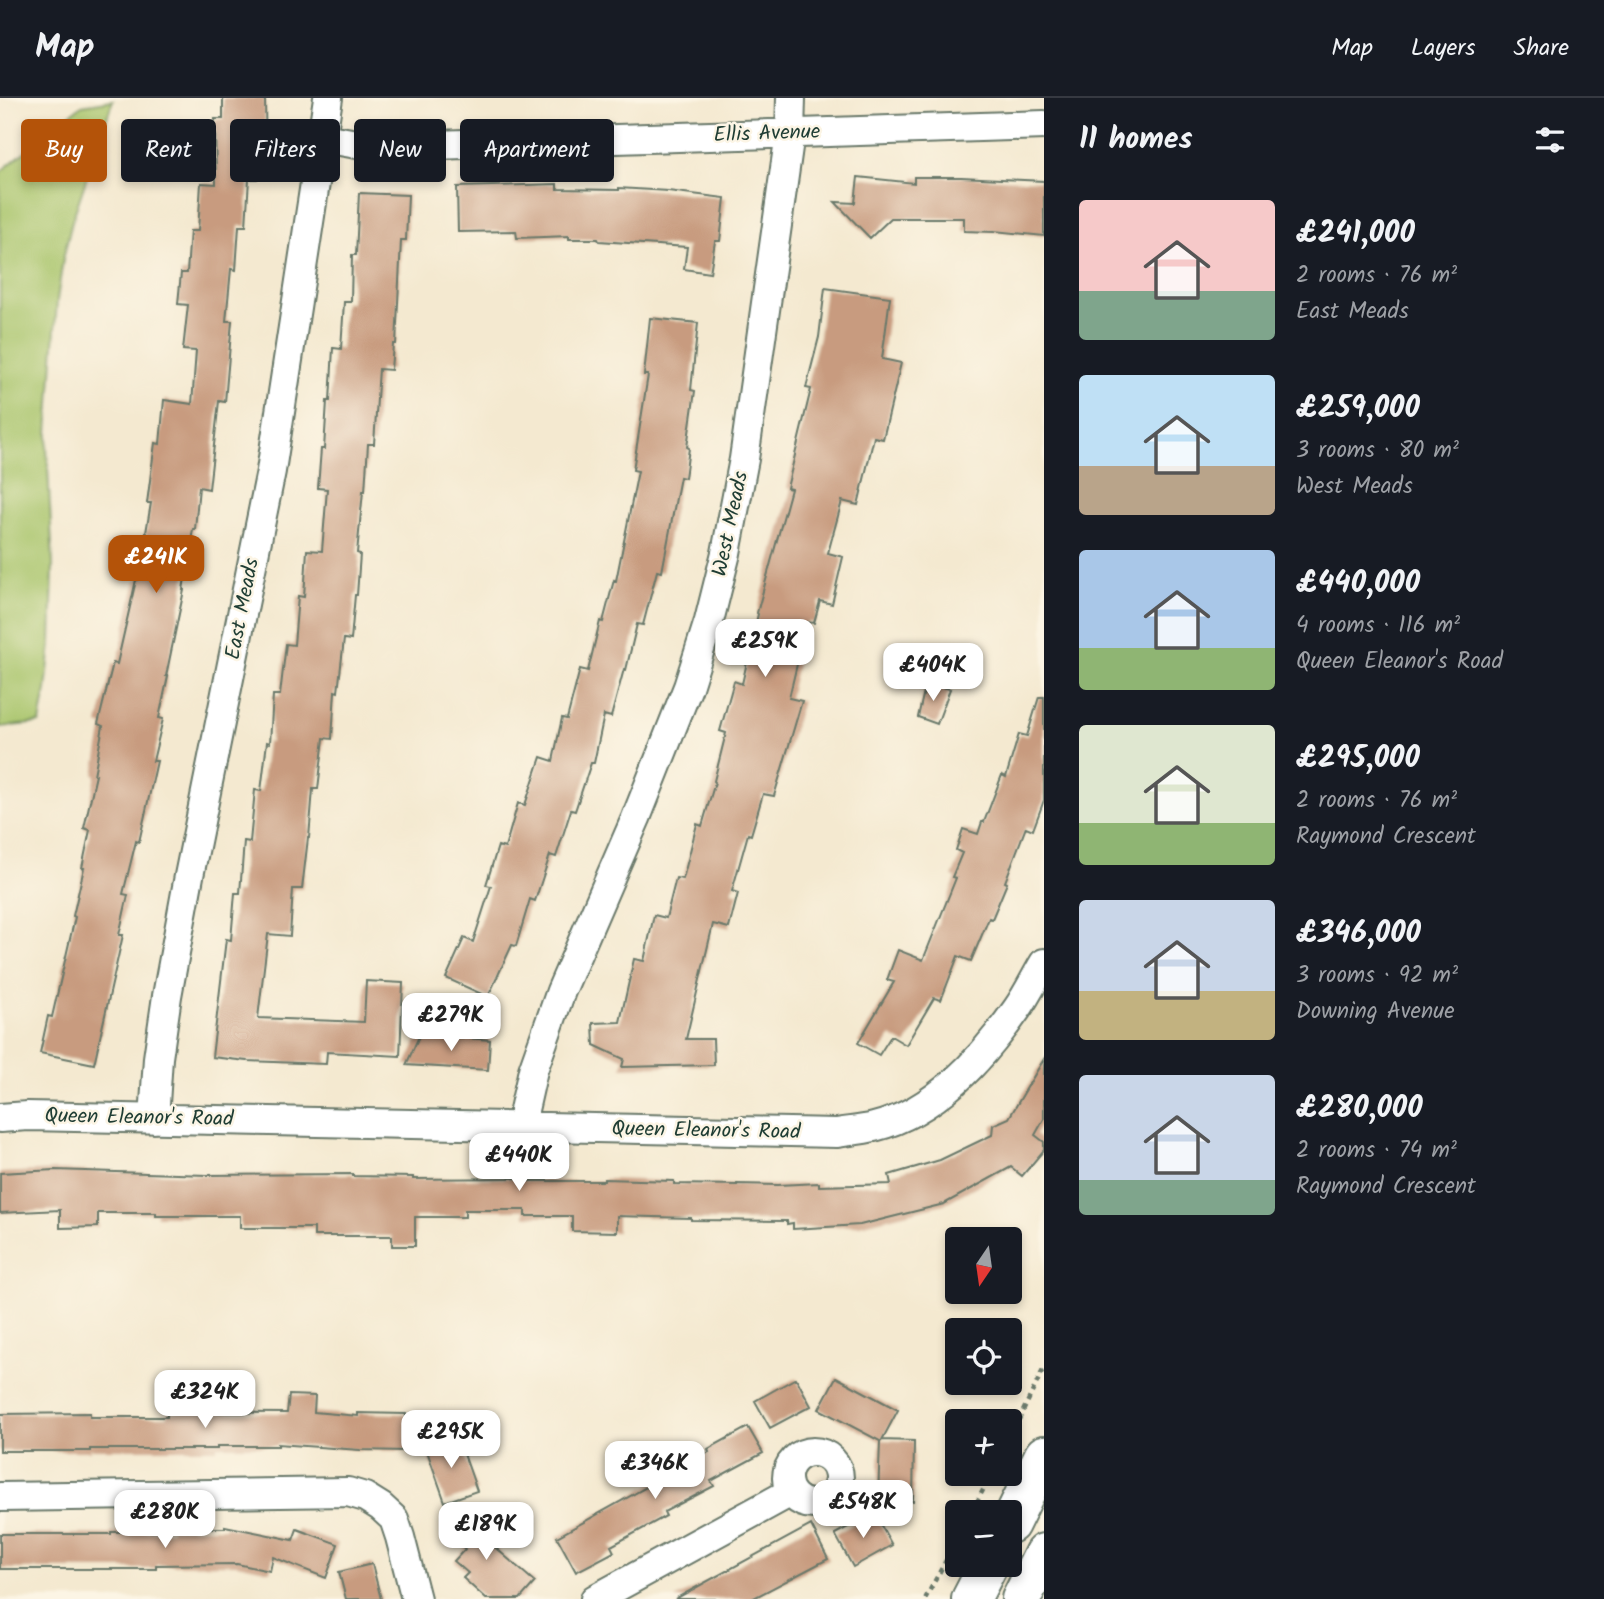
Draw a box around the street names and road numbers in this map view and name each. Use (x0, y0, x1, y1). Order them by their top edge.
street label: Ellis Avenue (713, 116, 821, 152)
street label: West Meads (704, 468, 758, 580)
street label: East Meads (217, 555, 269, 663)
street label: Queen Eleanor's Road (44, 1100, 234, 1136)
street label: Queen Eleanor's Road (611, 1113, 801, 1149)

